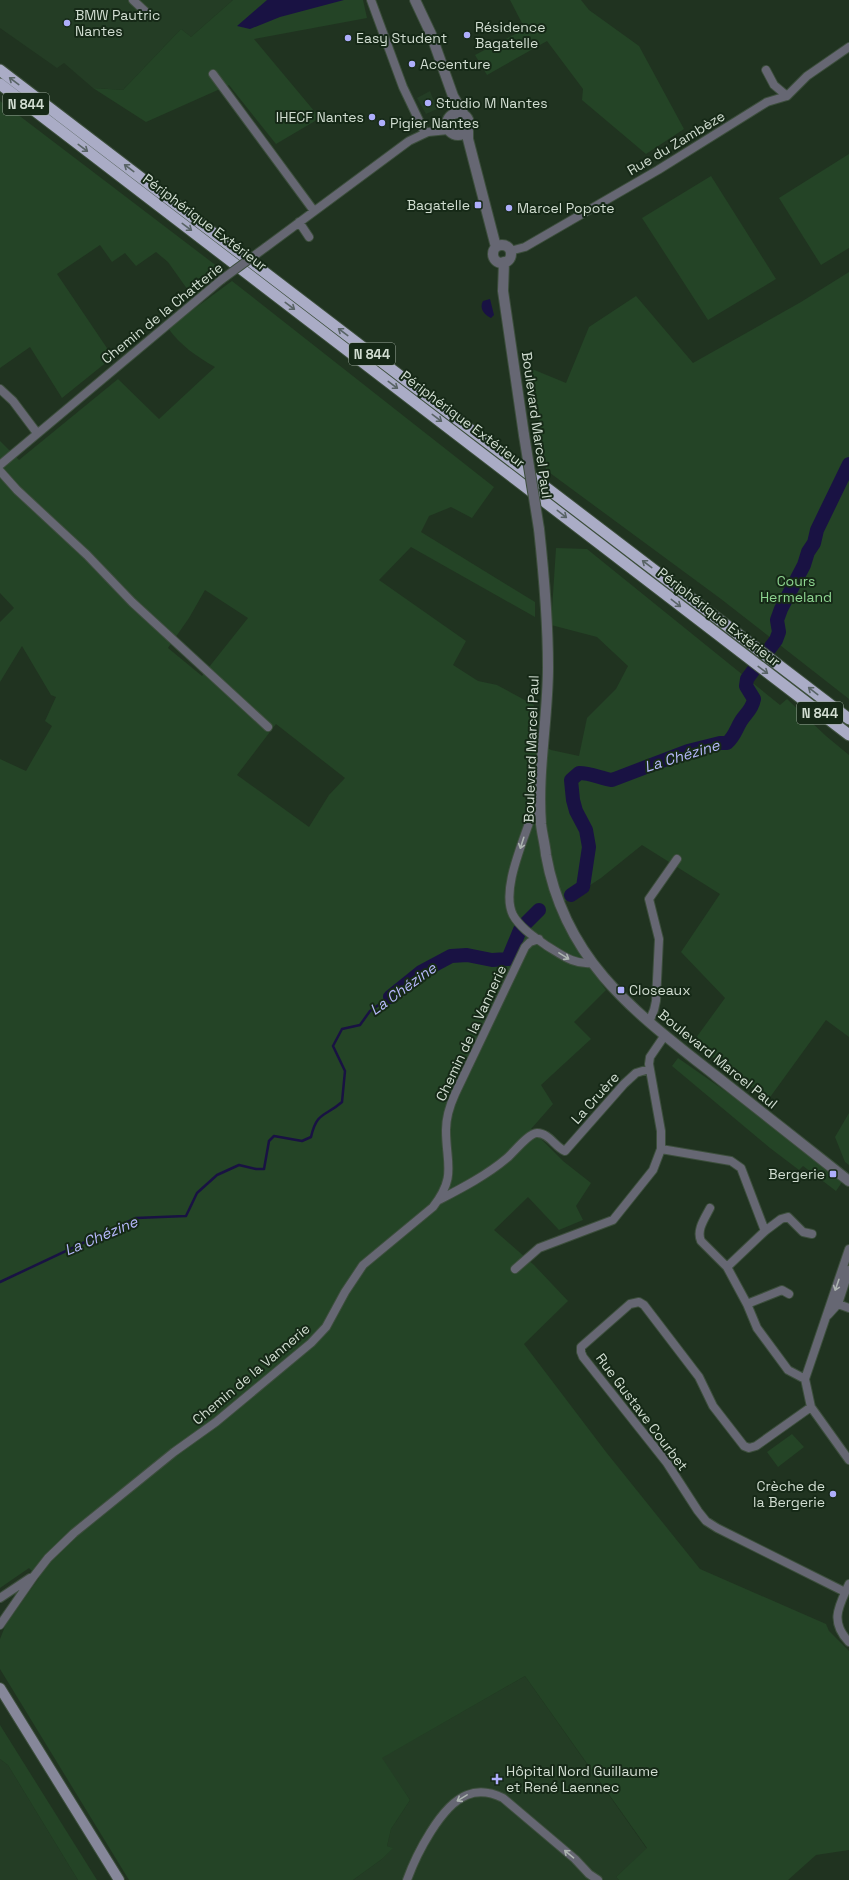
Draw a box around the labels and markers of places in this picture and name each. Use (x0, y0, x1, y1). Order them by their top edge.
place label: BMW Pautric Nantes (75, 6, 160, 40)
marker: BMW Pautric Nantes (62, 18, 72, 28)
place label: Résidence Bagatelle (475, 18, 545, 52)
place label: Easy Student (356, 29, 447, 47)
marker: Résidence Bagatelle (462, 30, 472, 40)
marker: Easy Student (343, 33, 353, 43)
place label: Accenture (420, 55, 491, 73)
marker: Accenture (407, 59, 417, 69)
place label: Studio M Nantes (436, 94, 548, 112)
marker: Studio M Nantes (423, 98, 433, 108)
place label: IHECF Nantes (276, 108, 364, 126)
marker: IHECF Nantes (367, 112, 377, 122)
place label: Pigier Nantes (390, 114, 479, 132)
marker: Pigier Nantes (377, 118, 387, 128)
place label: Bagatelle (407, 196, 470, 214)
place label: Marcel Popote (517, 199, 615, 217)
marker: Bagatelle (473, 200, 483, 210)
marker: Marcel Popote (504, 203, 514, 213)
place label: Closeaux (629, 981, 690, 999)
marker: Closeaux (616, 985, 626, 995)
place label: Bergerie (768, 1165, 825, 1183)
marker: Bergerie (828, 1169, 838, 1179)
place label: Crèche de la Bergerie (753, 1477, 825, 1511)
marker: Crèche de la Bergerie (828, 1489, 838, 1499)
place label: Hôpital Nord Guillaume et René Laennec (506, 1762, 658, 1796)
marker: Hôpital Nord Guillaume et René Laennec (491, 1773, 503, 1785)

